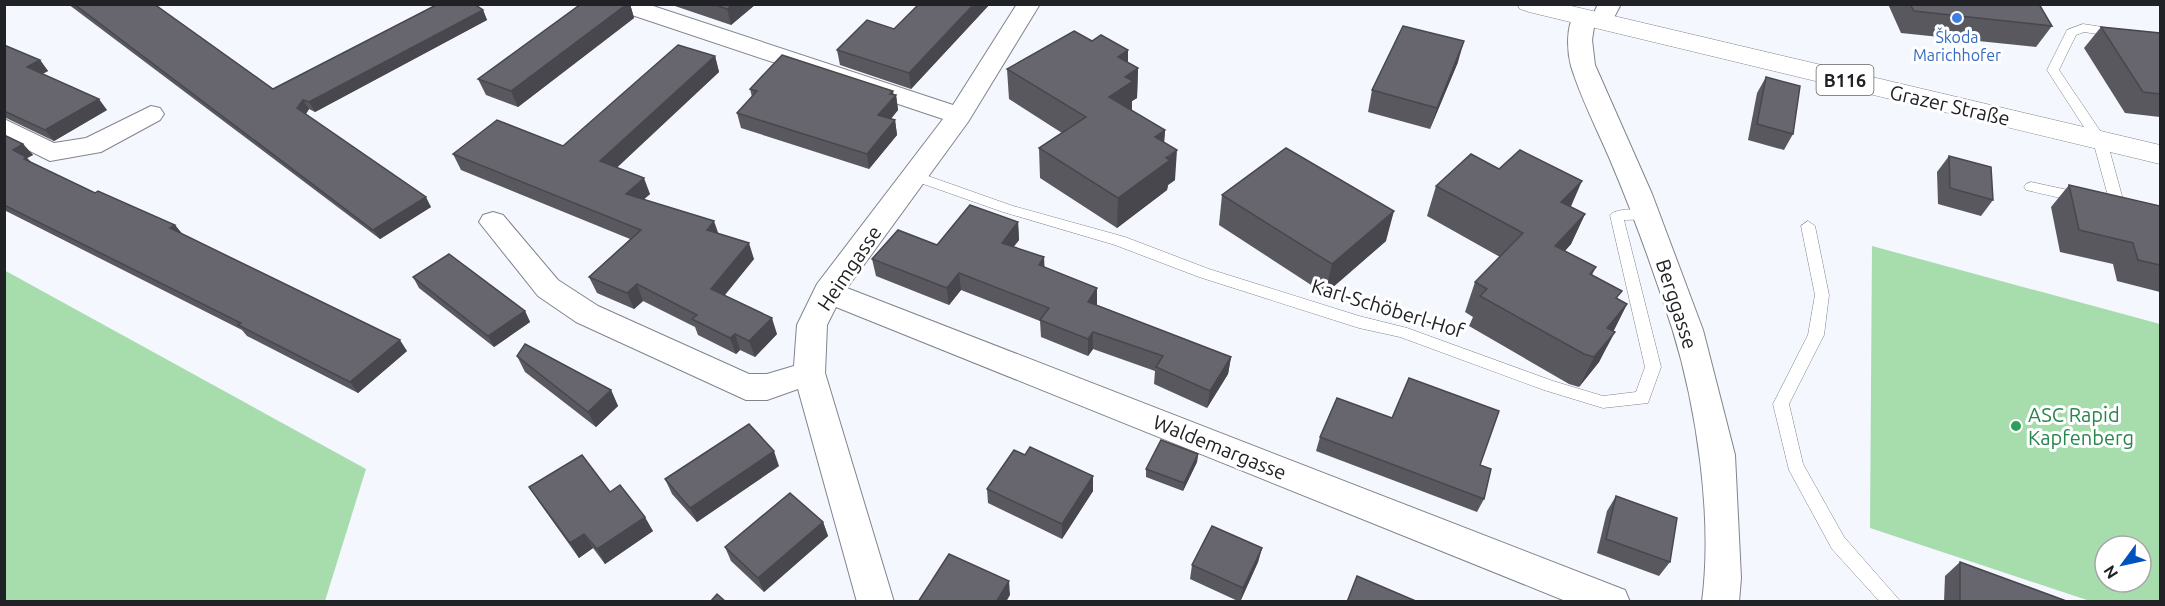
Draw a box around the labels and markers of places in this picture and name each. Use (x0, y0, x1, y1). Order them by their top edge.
marker: Škoda Marichhofer (1950, 11, 1964, 25)
place label: Škoda Marichhofer (1913, 27, 2001, 64)
place label: ASC Rapid Kapfenberg (2028, 403, 2134, 449)
marker: ASC Rapid Kapfenberg (2009, 419, 2023, 433)

